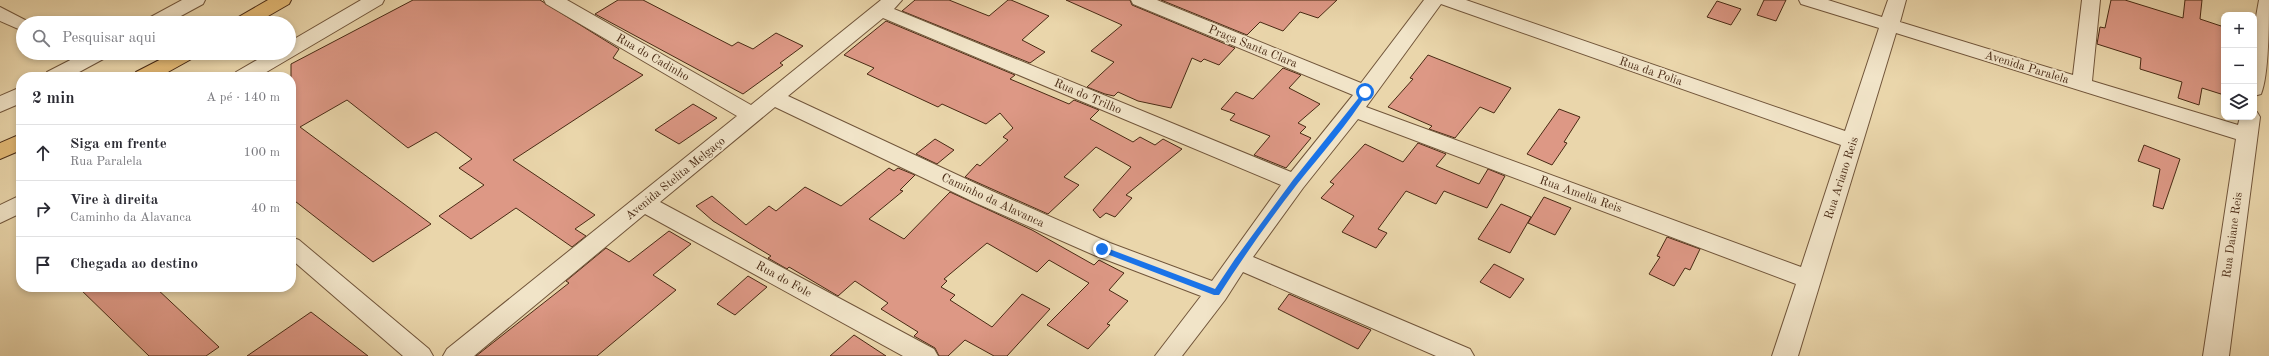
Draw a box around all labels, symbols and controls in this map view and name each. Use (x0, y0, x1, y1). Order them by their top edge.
map controls (2221, 12, 2257, 120)
button: + (2221, 12, 2257, 48)
search box (16, 16, 296, 60)
street label: Praça Santa Clara (1206, 24, 1299, 70)
icon: search (30, 27, 52, 49)
text: Pesquisar aqui (62, 31, 156, 46)
street label: Rua do Cadinho (614, 32, 691, 84)
button: − (2221, 48, 2257, 84)
street label: Avenida Paralela (1983, 49, 2070, 86)
street label: Rua da Polia (1618, 56, 1684, 88)
street label: Rua do Trilho (1052, 77, 1123, 117)
route start (1356, 83, 1374, 101)
button: layers (2221, 84, 2257, 120)
text: 2 min (32, 90, 75, 107)
text: A pé · 140 m (206, 91, 280, 104)
street label: Avenida Stelita Melgaço (623, 135, 728, 223)
street label: Rua Ariano Reis (1823, 136, 1861, 221)
text: Siga em frente (70, 137, 167, 152)
icon: ahead (32, 142, 54, 164)
text: 100 m (243, 146, 280, 159)
text: Rua Paralela (70, 155, 142, 168)
street label: Caminho da Alavanca (939, 172, 1046, 230)
street label: Rua Amelia Reis (1538, 174, 1624, 215)
street label: Rua Daiane Reis (2221, 191, 2245, 279)
text: Vire à direita (70, 193, 158, 208)
icon: right (32, 198, 54, 220)
text: 40 m (251, 202, 280, 215)
text: Caminho da Alavanca (70, 211, 191, 224)
route end (1093, 240, 1111, 258)
icon: arrive (32, 254, 54, 276)
text: Chegada ao destino (70, 257, 198, 272)
street label: Rua do Fole (754, 260, 814, 300)

